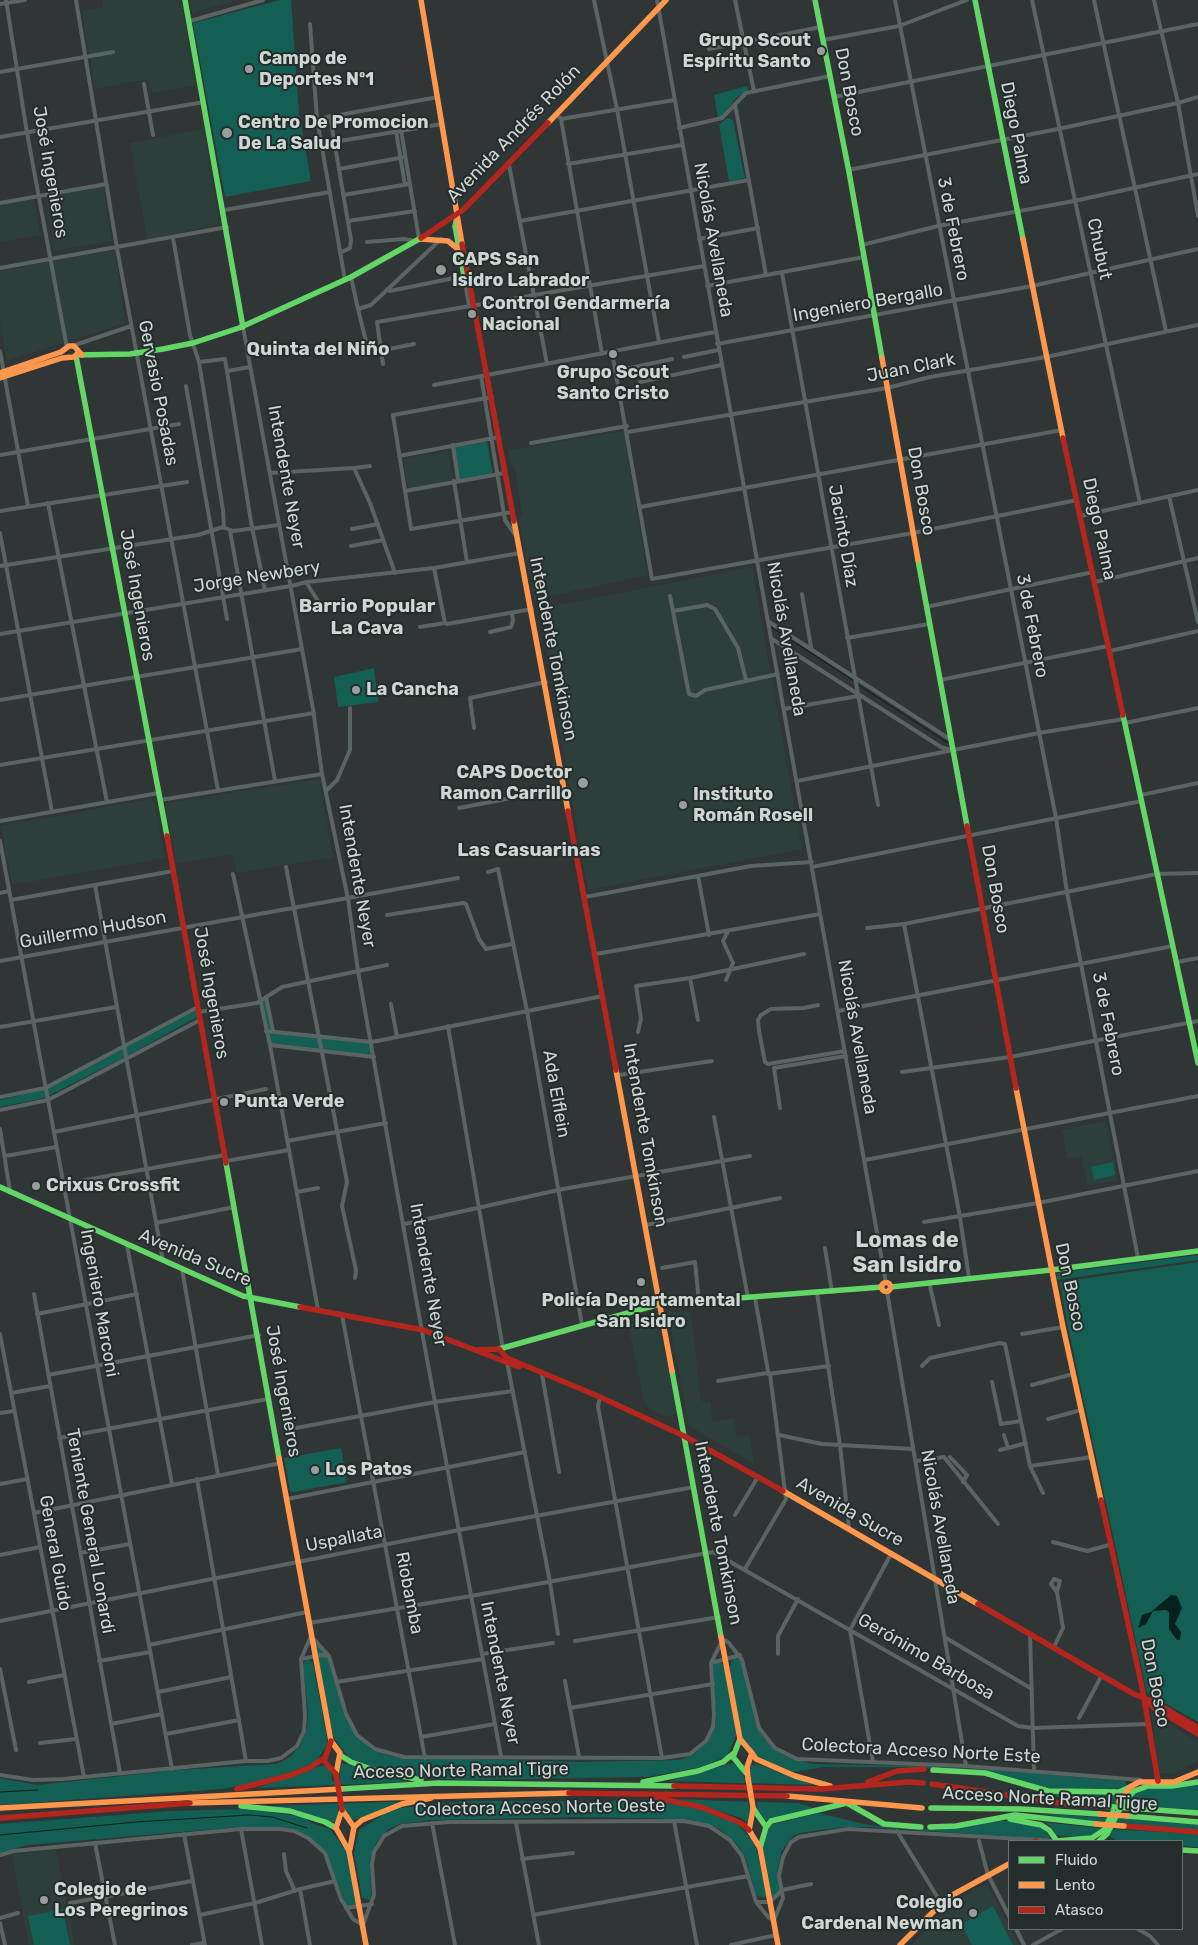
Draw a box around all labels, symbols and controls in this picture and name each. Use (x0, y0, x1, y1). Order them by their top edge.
place label: Grupo Scout Espíritu Santo (683, 30, 811, 72)
marker: Grupo Scout Espíritu Santo (815, 45, 827, 57)
street label: Don Bosco (830, 46, 868, 138)
place label: Campo de Deportes Nº1 (259, 48, 374, 90)
street label: Avenida Andrés Rolón (443, 61, 585, 207)
marker: Campo de Deportes Nº1 (243, 63, 255, 75)
street label: Diego Palma (995, 80, 1037, 186)
street label: José Ingenieros (28, 104, 72, 240)
place label: Centro De Promocion De La Salud (238, 112, 429, 154)
marker: Centro De Promocion De La Salud (220, 126, 234, 140)
street label: Nicolás Avellaneda (689, 161, 737, 319)
street label: 3 de Febrero (932, 175, 974, 283)
street label: Chubut (1082, 216, 1116, 282)
place label: CAPS San Isidro Labrador (452, 249, 589, 292)
marker: CAPS San Isidro Labrador (434, 263, 448, 277)
street label: Ingeniero Bergallo (791, 279, 945, 327)
place label: Control Gendarmería Nacional (482, 293, 670, 336)
marker: Control Gendarmería Nacional (466, 308, 478, 320)
street label: Gervasio Posadas (133, 318, 183, 468)
district label: Quinta del Niño (246, 339, 390, 361)
marker: Grupo Scout Santo Cristo (607, 348, 619, 360)
street label: Juan Clark (865, 349, 957, 387)
place label: Grupo Scout Santo Cristo (557, 362, 669, 404)
street label: Intendente Neyer (263, 403, 309, 551)
street label: Don Bosco (903, 445, 939, 537)
street label: Diego Palma (1078, 476, 1120, 582)
street label: Jacinto Díaz (823, 483, 863, 589)
street label: José Ingenieros (115, 527, 159, 663)
street label: Intendente Tomkinson (525, 555, 581, 743)
street label: Jorge Newbery (192, 556, 322, 598)
street label: Nicolás Avellaneda (762, 560, 810, 718)
street label: 3 de Febrero (1011, 572, 1053, 680)
district label: Barrio Popular La Cava (299, 596, 435, 640)
place label: La Cancha (366, 679, 459, 701)
marker: La Cancha (350, 684, 362, 696)
place label: CAPS Doctor Ramon Carrillo (440, 762, 572, 804)
marker: CAPS Doctor Ramon Carrillo (576, 776, 590, 790)
place label: Instituto Román Rosell (693, 784, 813, 826)
marker: Instituto Román Rosell (677, 799, 689, 811)
street label: Intendente Neyer (334, 802, 380, 950)
district label: Las Casuarinas (457, 840, 601, 862)
street label: Don Bosco (977, 843, 1013, 935)
street label: Guillermo Hudson (18, 906, 168, 954)
street label: José Ingenieros (189, 925, 233, 1061)
street label: Nicolás Avellaneda (833, 958, 881, 1116)
street label: 3 de Febrero (1087, 970, 1129, 1078)
street label: Intendente Tomkinson (618, 1041, 672, 1229)
street label: Ada Elflein (538, 1049, 574, 1139)
place label: Punta Verde (234, 1091, 344, 1113)
marker: Punta Verde (218, 1096, 230, 1108)
place label: Crixus Crossfit (46, 1175, 180, 1197)
marker: Crixus Crossfit (30, 1180, 42, 1192)
street label: Intendente Neyer (405, 1201, 451, 1349)
street label: Avenida Sucre (135, 1225, 255, 1291)
street label: Ingeniero Marconi (75, 1227, 123, 1379)
district label: Lomas de San Isidro (852, 1228, 962, 1280)
street label: Don Bosco (1050, 1241, 1090, 1333)
marker: Policía Departamental San Isidro (635, 1276, 647, 1288)
place label: Policía Departamental San Isidro (541, 1290, 741, 1332)
street label: José Ingenieros (261, 1323, 305, 1459)
street label: Teniente General Lonardi (61, 1427, 119, 1635)
street label: Intendente Tomkinson (690, 1439, 746, 1627)
street label: Nicolás Avellaneda (916, 1448, 964, 1606)
place label: Los Patos (325, 1459, 412, 1481)
marker: Los Patos (309, 1464, 321, 1476)
street label: Avenida Sucre (793, 1473, 907, 1551)
street label: General Guido (34, 1493, 76, 1613)
street label: Uspallata (304, 1521, 384, 1557)
street label: Riobamba (390, 1550, 428, 1636)
street label: Intendente Neyer (476, 1599, 524, 1747)
street label: Gerónimo Barbosa (854, 1609, 998, 1705)
street label: Don Bosco (1136, 1637, 1174, 1729)
street label: Colectora Acceso Norte Este (801, 1734, 1041, 1768)
street label: Acceso Norte Ramal Tigre (353, 1758, 569, 1784)
street label: Acceso Norte Ramal Tigre (942, 1783, 1158, 1815)
street label: Colectora Acceso Norte Oeste (414, 1795, 666, 1821)
legend (1008, 1840, 1183, 1930)
text: Fluido (1055, 1851, 1098, 1869)
text: Lento (1055, 1876, 1095, 1894)
place label: Colegio de Los Peregrinos (54, 1879, 188, 1922)
place label: Colegio Cardenal Newman (801, 1892, 963, 1935)
marker: Colegio de Los Peregrinos (38, 1894, 50, 1906)
text: Atasco (1055, 1901, 1103, 1919)
marker: Colegio Cardenal Newman (967, 1907, 979, 1919)

